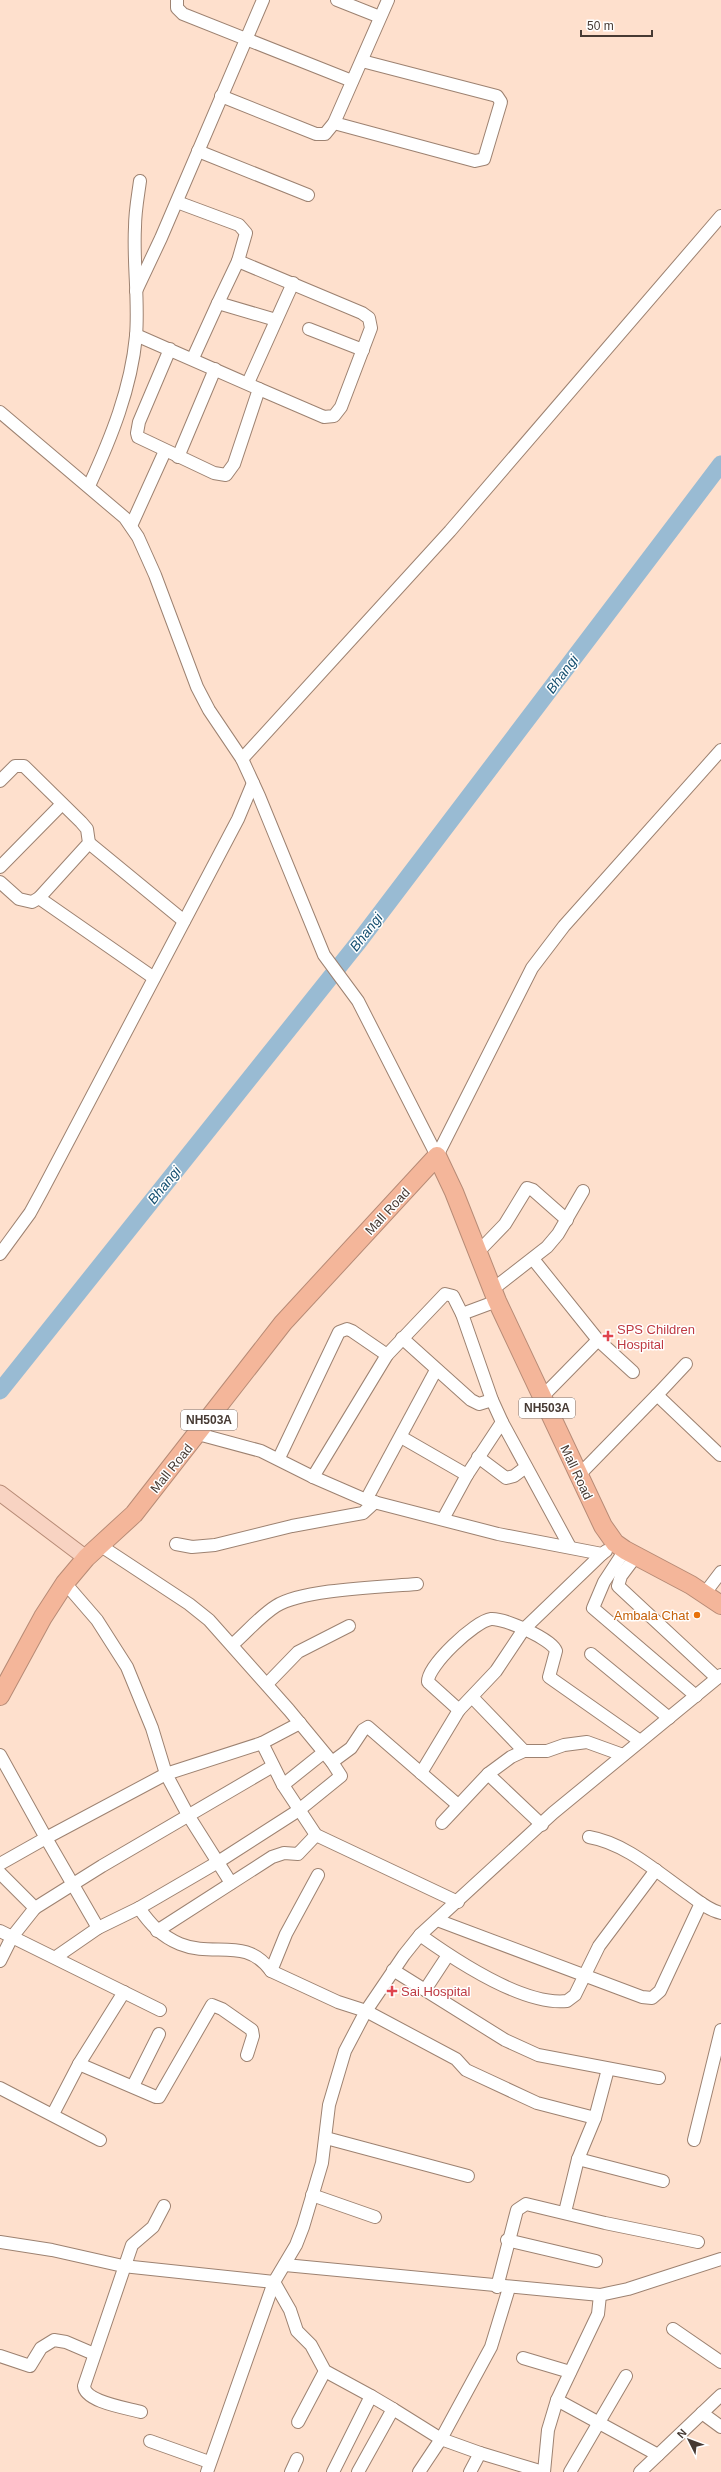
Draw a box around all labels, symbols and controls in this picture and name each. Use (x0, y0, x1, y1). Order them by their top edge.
scale bar (581, 12, 652, 38)
text: 50 m (587, 19, 614, 33)
water label: Bhangi (542, 651, 582, 696)
water label: Bhangi (346, 909, 386, 954)
water label: Bhangi (144, 1162, 184, 1207)
street label: Mall Road (362, 1185, 413, 1238)
place label: SPS Children Hospital (617, 1322, 695, 1352)
marker: SPS Children Hospital (602, 1330, 614, 1342)
road number: NH503A (519, 1398, 575, 1418)
road number: NH503A (181, 1410, 237, 1430)
street label: Mall Road (147, 1441, 196, 1496)
street label: Mall Road (557, 1443, 596, 1502)
place label: Ambala Chat (614, 1608, 689, 1623)
marker: Ambala Chat (692, 1610, 702, 1620)
place label: Sai Hospital (401, 1984, 470, 1999)
marker: Sai Hospital (386, 1985, 398, 1997)
north arrow (669, 2420, 709, 2460)
text: N (674, 2426, 689, 2440)

